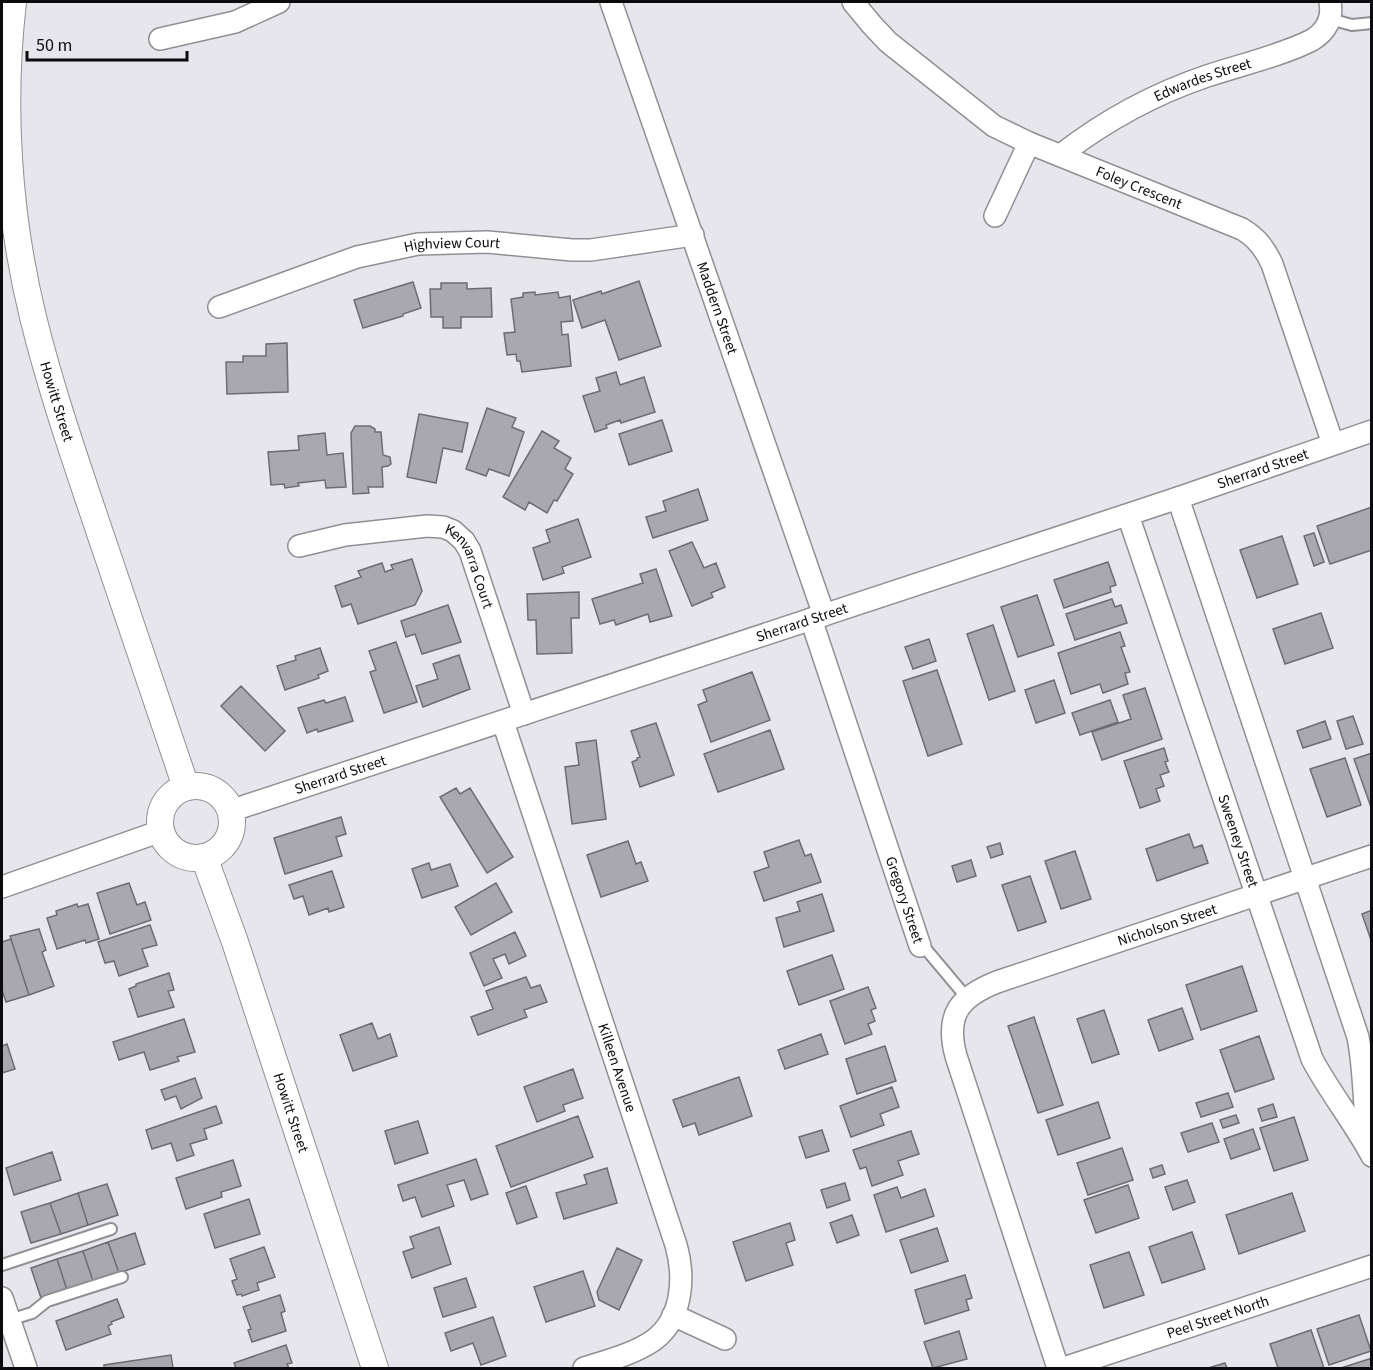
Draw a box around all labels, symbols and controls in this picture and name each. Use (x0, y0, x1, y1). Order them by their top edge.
scale bar (27, 24, 188, 62)
text: 50 m (36, 33, 72, 58)
street label: Edwardes Street (1150, 53, 1254, 107)
street label: Foley Crescent (1093, 161, 1185, 215)
street label: Highview Court (402, 232, 501, 258)
street label: Maddern Street (691, 259, 743, 357)
street label: Howitt Street (34, 359, 79, 444)
street label: Sherrard Street (1214, 444, 1311, 495)
street label: Kenvarra Court (442, 519, 498, 611)
street label: Sherrard Street (753, 598, 850, 648)
street label: Sherrard Street (292, 750, 389, 800)
street label: Sweeney Street (1212, 792, 1263, 890)
street label: Gregory Street (880, 854, 928, 946)
street label: Nicholson Street (1115, 899, 1220, 952)
street label: Killeen Avenue (592, 1021, 641, 1115)
street label: Howitt Street (268, 1070, 313, 1155)
street label: Peel Street North (1164, 1291, 1272, 1344)

